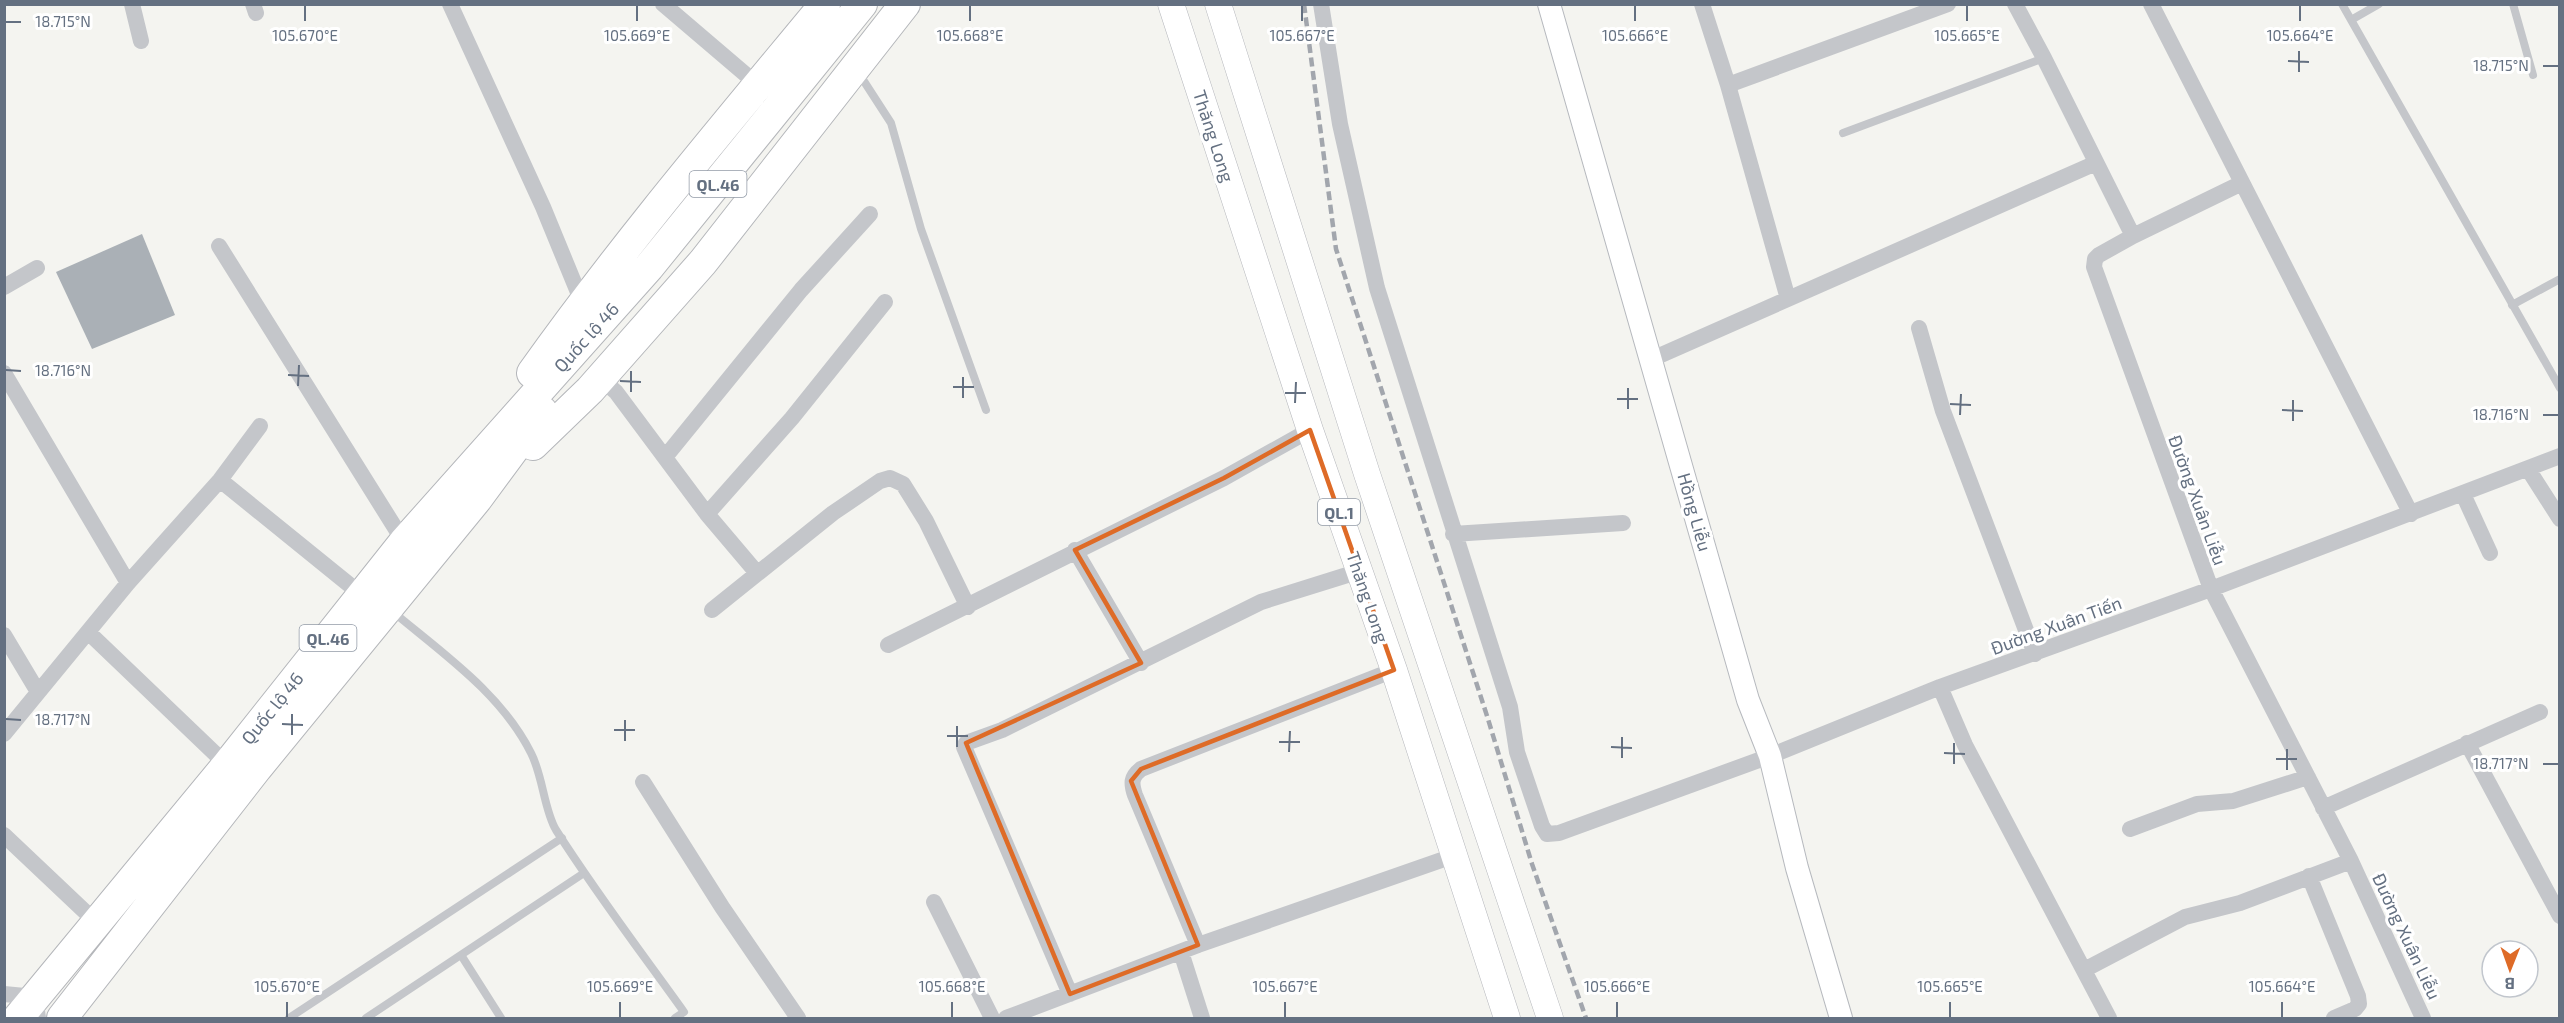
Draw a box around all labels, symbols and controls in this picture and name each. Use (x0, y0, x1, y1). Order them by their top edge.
text: 18.715°N (35, 12, 91, 30)
text: 105.670°E (272, 26, 338, 44)
text: 105.669°E (604, 26, 670, 44)
text: 105.668°E (937, 26, 1003, 44)
text: 105.667°E (1269, 26, 1335, 44)
text: 105.666°E (1602, 26, 1668, 44)
text: 105.665°E (1934, 26, 2000, 44)
text: 105.664°E (2267, 26, 2333, 44)
text: 18.715°N (2473, 56, 2529, 74)
street label: Thăng Long (1189, 87, 1239, 185)
road number: QL.46 (690, 171, 746, 197)
street label: Quốc lộ 46 (549, 298, 623, 376)
text: 18.716°N (35, 361, 91, 379)
text: 18.716°N (2473, 405, 2529, 423)
street label: Đường Xuân Liễu (2164, 432, 2232, 568)
street label: Hồng Liễu (1673, 470, 1717, 554)
road number: QL.1 (1318, 499, 1360, 525)
street label: Thăng Long (1342, 548, 1394, 646)
street label: Đường Xuân Tiến (1987, 591, 2125, 659)
road number: QL.46 (300, 625, 356, 651)
street label: Quốc lộ 46 (236, 668, 308, 748)
text: 18.717°N (35, 710, 91, 728)
text: 18.717°N (2473, 754, 2529, 772)
street label: Đường Xuân Liễu (2368, 869, 2446, 1003)
north arrow (2480, 939, 2540, 999)
text: B (2504, 975, 2515, 994)
text: 105.670°E (254, 977, 320, 995)
text: 105.669°E (587, 977, 653, 995)
text: 105.668°E (919, 977, 985, 995)
text: 105.667°E (1252, 977, 1318, 995)
text: 105.666°E (1584, 977, 1650, 995)
text: 105.665°E (1917, 977, 1983, 995)
text: 105.664°E (2249, 977, 2315, 995)

